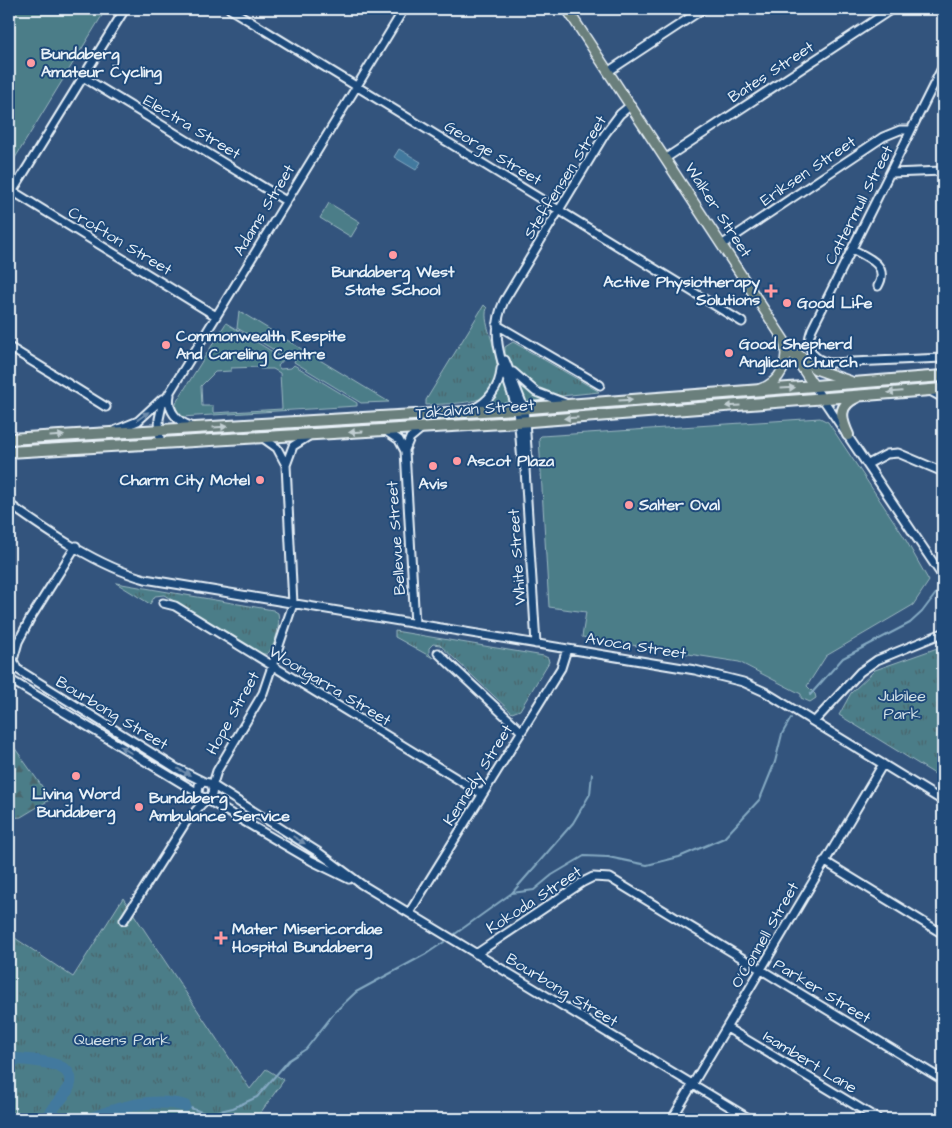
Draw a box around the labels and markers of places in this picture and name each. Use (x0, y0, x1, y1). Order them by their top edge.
place label: Bundaberg Amateur Cycling (41, 43, 163, 85)
marker: Bundaberg Amateur Cycling (25, 57, 37, 69)
marker: Bundaberg West State School (387, 249, 399, 261)
place label: Bundaberg West State School (331, 261, 455, 301)
place label: Active Physiotherapy Solutions (603, 271, 760, 311)
marker: Active Physiotherapy Solutions (764, 284, 778, 298)
place label: Good Life (797, 292, 873, 314)
marker: Good Life (781, 297, 793, 309)
place label: Commonwealth Respite And Careling Centre (176, 325, 346, 367)
place label: Good Shepherd Anglican Church (739, 333, 858, 375)
marker: Commonwealth Respite And Careling Centre (160, 339, 172, 351)
marker: Good Shepherd Anglican Church (723, 347, 735, 359)
place label: Ascot Plaza (467, 450, 555, 472)
marker: Ascot Plaza (451, 455, 463, 467)
marker: Avis (427, 460, 439, 472)
place label: Charm City Motel (120, 469, 250, 492)
place label: Avis (419, 473, 448, 495)
marker: Charm City Motel (254, 474, 266, 486)
place label: Salter Oval (638, 494, 720, 516)
marker: Salter Oval (623, 499, 635, 511)
marker: Living Word Bundaberg (70, 770, 82, 782)
place label: Living Word Bundaberg (32, 783, 121, 825)
place label: Bundaberg Ambulance Service (149, 787, 290, 827)
marker: Bundaberg Ambulance Service (133, 801, 145, 813)
place label: Mater Misericordiae Hospital Bundaberg (232, 918, 383, 960)
marker: Mater Misericordiae Hospital Bundaberg (214, 931, 228, 945)

